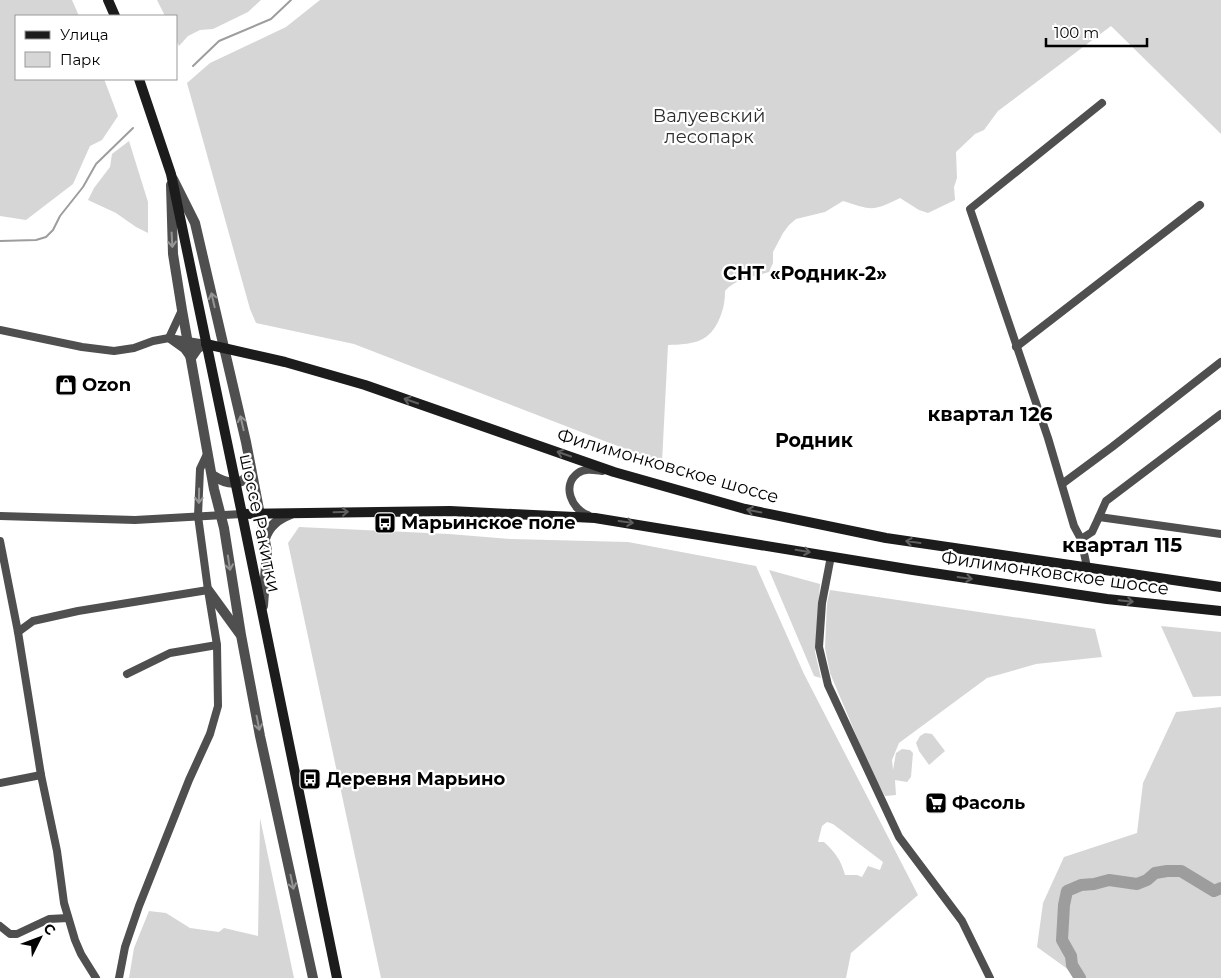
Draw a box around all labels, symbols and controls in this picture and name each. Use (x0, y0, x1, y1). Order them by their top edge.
legend (15, 15, 178, 80)
scale bar (1046, 15, 1147, 47)
text: 100 m (1054, 23, 1099, 42)
text: Улица (60, 25, 108, 44)
text: Парк (60, 50, 100, 69)
park label: Валуевский лесопарк (653, 105, 765, 148)
one-way arrow (167, 232, 176, 248)
district label: СНТ «Родник-2» (723, 262, 887, 285)
one-way arrow (208, 292, 217, 308)
shop icon: Ozon (54, 373, 78, 397)
place label: Ozon (82, 374, 131, 396)
one-way arrow (404, 396, 419, 405)
district label: квартал 126 (928, 402, 1053, 426)
one-way arrow (237, 416, 246, 432)
street label: Филимонковское шоссе (555, 424, 781, 508)
district label: Родник (775, 429, 854, 452)
one-way arrow (557, 449, 573, 458)
street label: шоссе Ракитки (235, 452, 285, 594)
one-way arrow (194, 488, 203, 504)
one-way arrow (746, 506, 762, 515)
one-way arrow (332, 507, 349, 517)
bus stop icon: Марьинское поле (373, 511, 397, 535)
place label: Марьинское поле (401, 512, 576, 534)
one-way arrow (617, 518, 633, 528)
district label: квартал 115 (1062, 533, 1182, 557)
one-way arrow (905, 536, 921, 546)
street label: Филимонковское шоссе (940, 546, 1170, 600)
one-way arrow (795, 547, 811, 557)
one-way arrow (225, 555, 235, 571)
one-way arrow (957, 573, 973, 583)
one-way arrow (1118, 596, 1134, 606)
one-way arrow (253, 715, 263, 731)
bus stop icon: Деревня Марьино (298, 767, 322, 791)
place label: Деревня Марьино (326, 768, 505, 790)
supermarket icon: Фасоль (924, 791, 948, 815)
place label: Фасоль (952, 792, 1025, 814)
one-way arrow (288, 873, 297, 889)
north arrow (15, 913, 65, 963)
text: С (40, 919, 60, 939)

